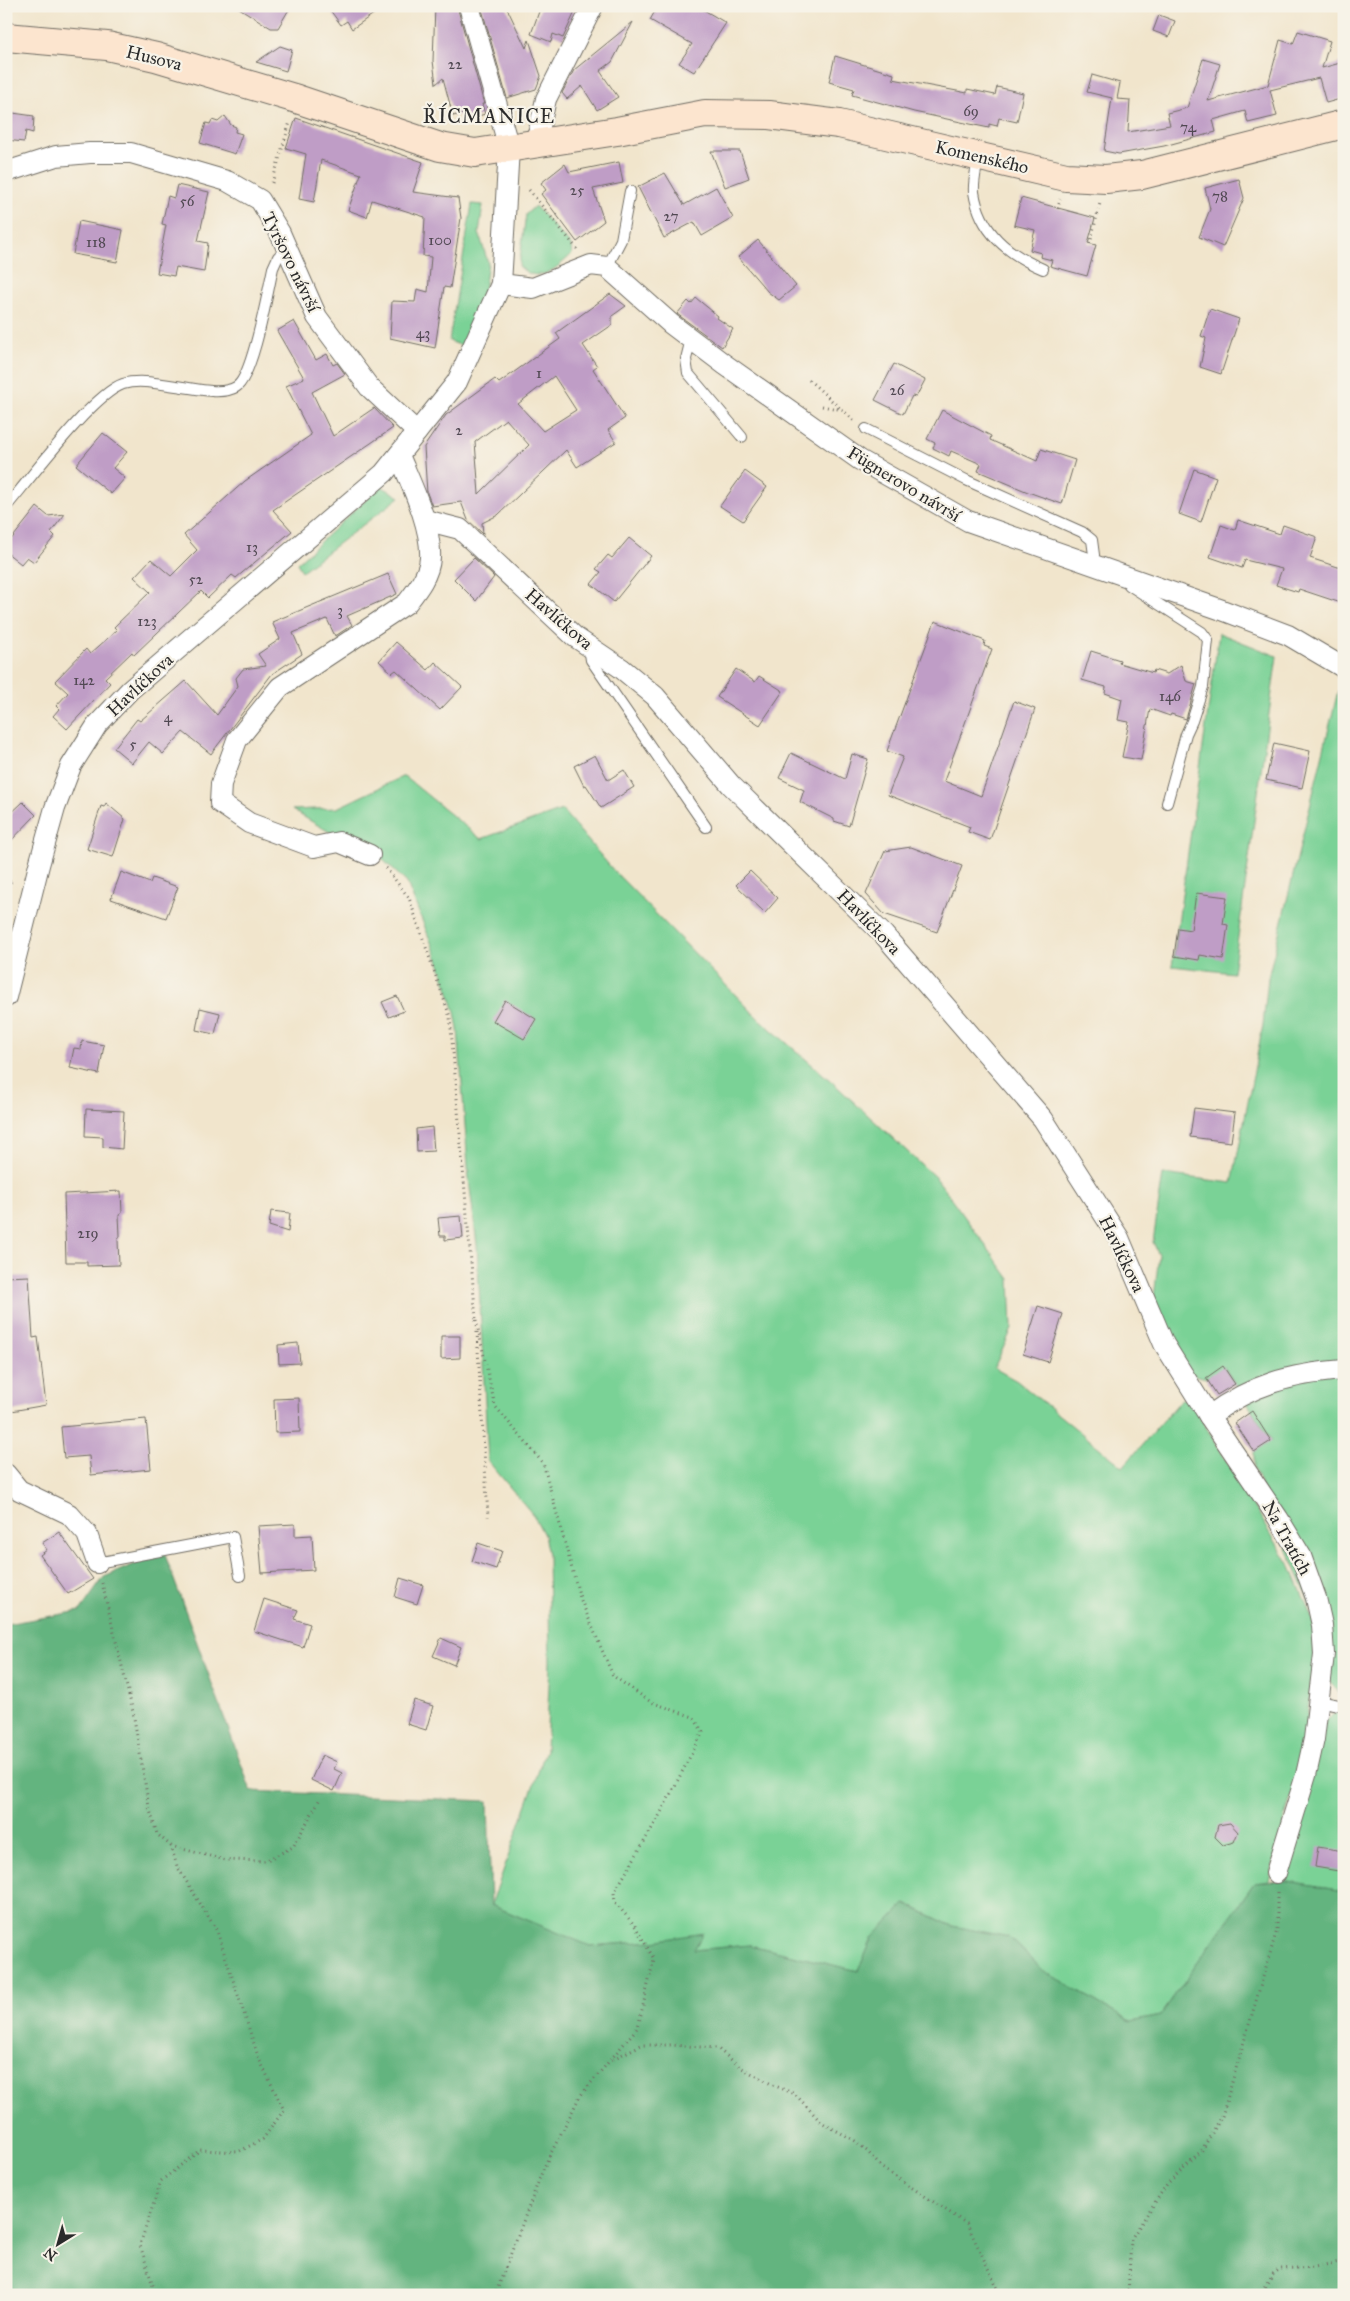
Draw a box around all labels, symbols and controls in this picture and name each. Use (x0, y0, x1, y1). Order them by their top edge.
street label: Husova (124, 40, 185, 76)
house number: 22 (448, 55, 463, 73)
district label: ŘÍCMANICE (423, 102, 555, 128)
house number: 69 (963, 102, 979, 120)
house number: 74 (1180, 118, 1197, 136)
street label: Komenského (933, 136, 1031, 178)
house number: 25 (570, 181, 584, 199)
house number: 78 (1212, 187, 1228, 205)
house number: 56 (180, 192, 196, 210)
house number: 27 (664, 207, 679, 225)
street label: Tyršovo návrší (257, 208, 325, 317)
house number: 100 (428, 231, 452, 249)
house number: 118 (86, 233, 106, 251)
house number: 43 (416, 324, 430, 342)
house number: 1 (536, 364, 542, 382)
house number: 26 (889, 381, 906, 399)
house number: 2 (455, 421, 463, 439)
street label: Fügnerovo návrší (843, 442, 966, 528)
house number: 13 (246, 538, 258, 556)
house number: 52 (189, 570, 204, 588)
street label: Havlíčkova (521, 584, 598, 655)
house number: 3 (337, 601, 343, 619)
house number: 123 (137, 612, 157, 630)
street label: Havlíčkova (102, 649, 178, 721)
house number: 142 (73, 671, 95, 689)
house number: 146 (1159, 687, 1182, 705)
house number: 4 (164, 708, 173, 726)
house number: 5 (130, 735, 137, 753)
street label: Havlíčkova (832, 885, 906, 960)
street label: Havlíčkova (1094, 1212, 1150, 1296)
house number: 219 (77, 1224, 99, 1242)
street label: Na Tratích (1258, 1497, 1316, 1579)
north arrow (32, 2218, 82, 2268)
text: N (41, 2244, 60, 2264)

